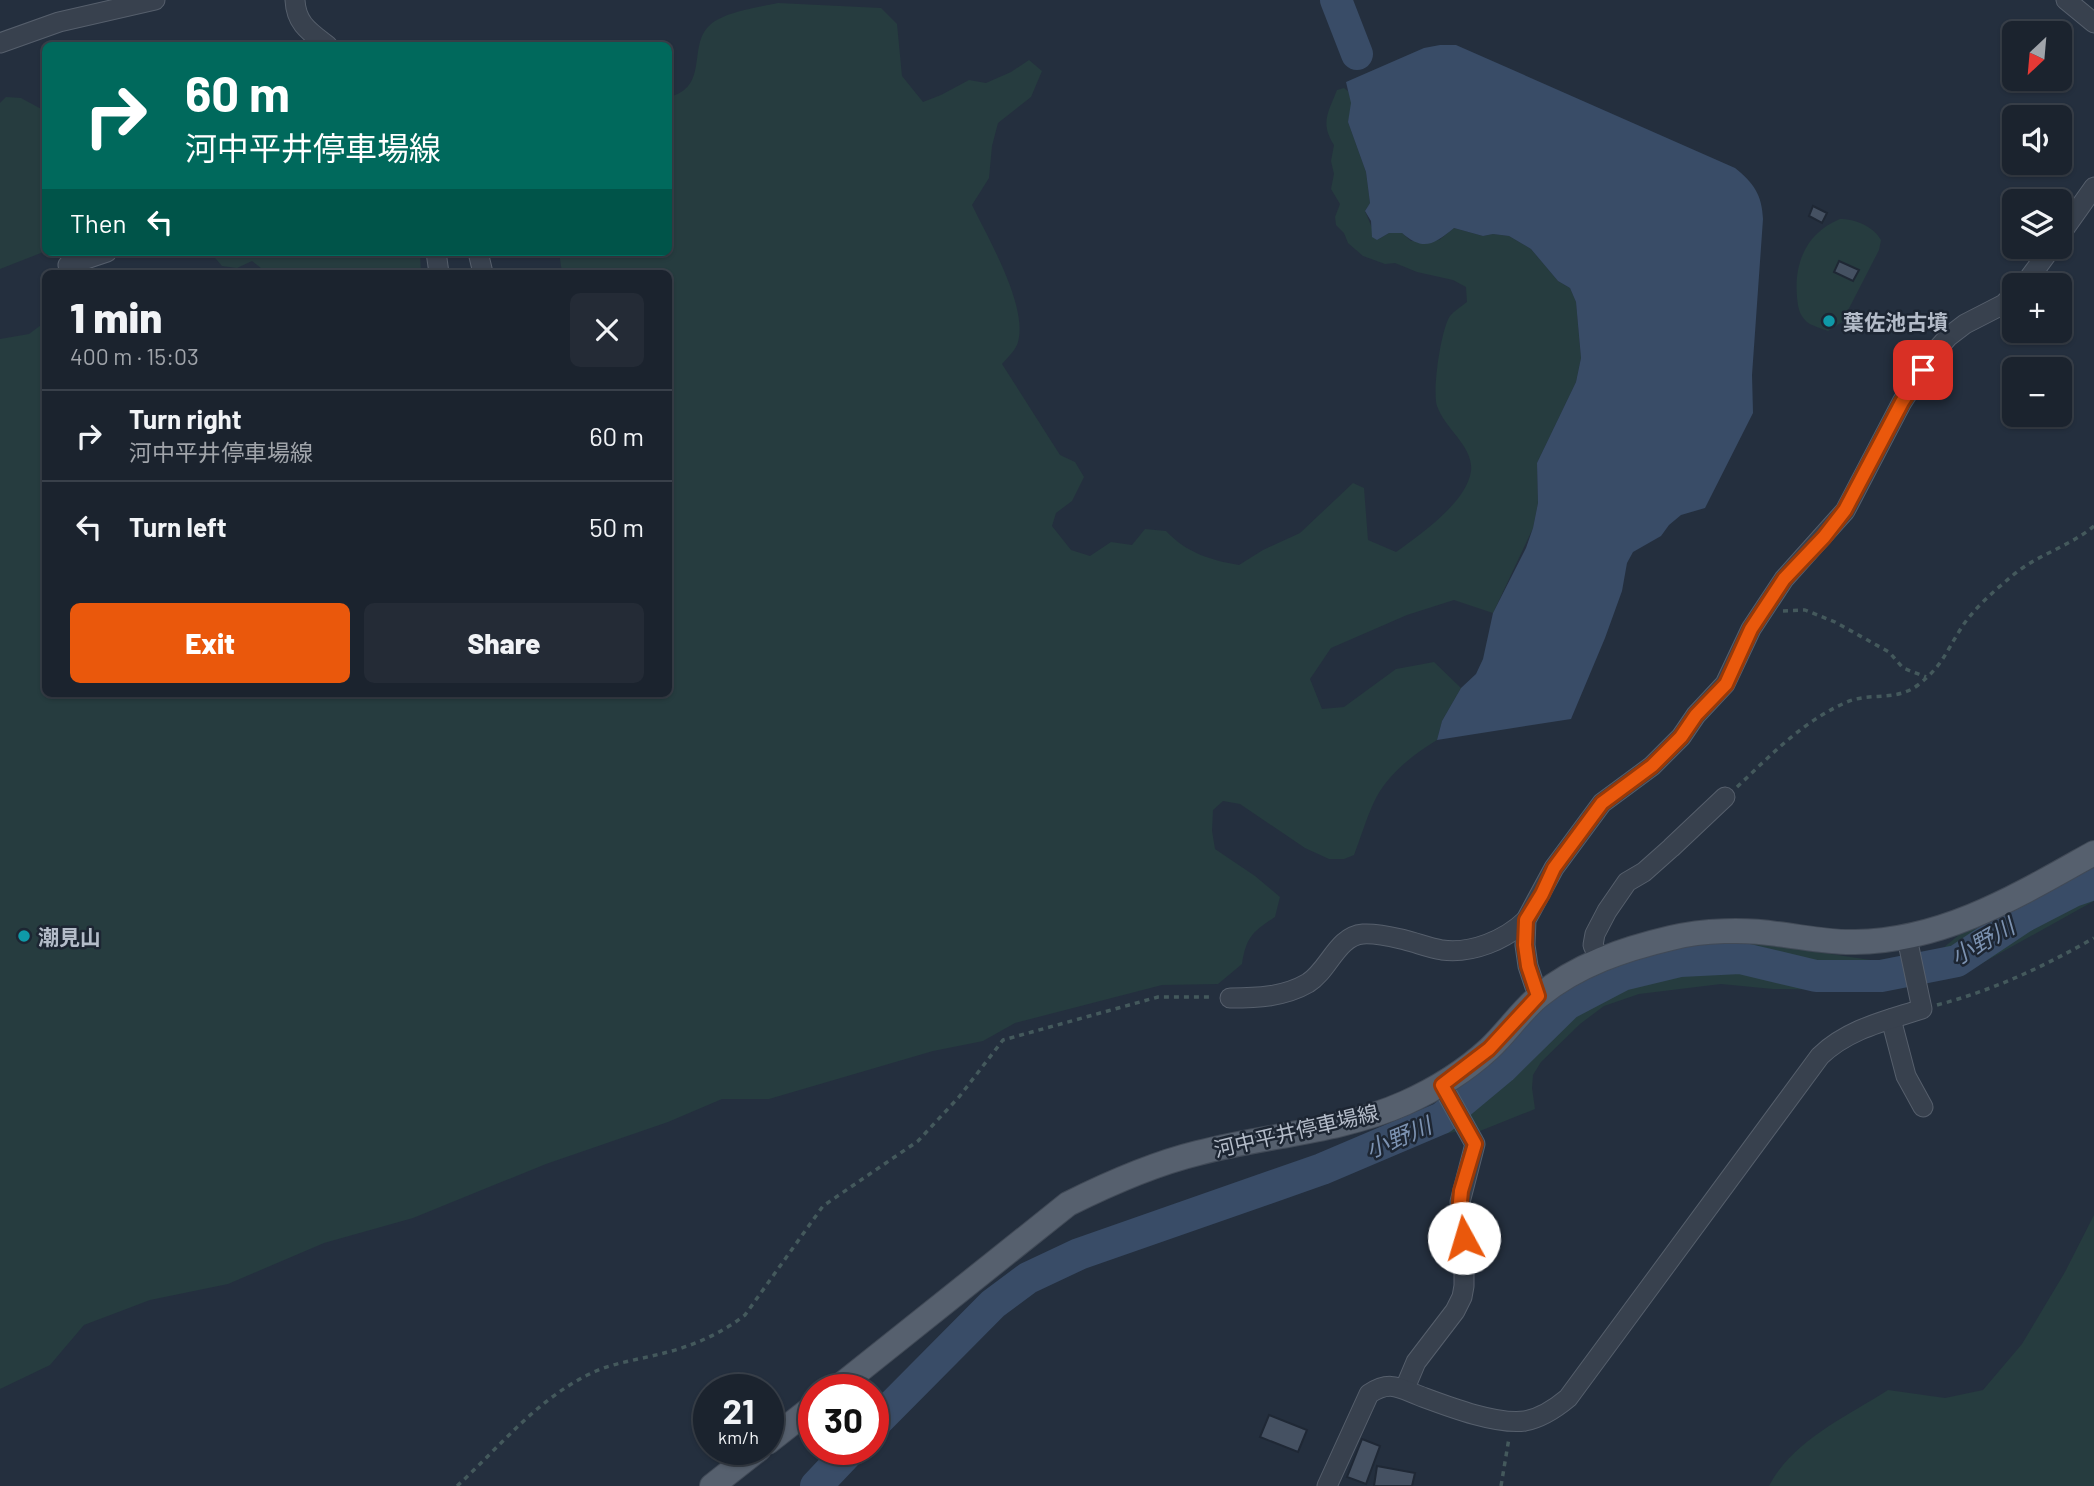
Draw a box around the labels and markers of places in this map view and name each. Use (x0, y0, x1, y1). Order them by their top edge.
place label: 葉佐池古墳 (1843, 309, 1948, 334)
marker: 葉佐池古墳 (1821, 313, 1837, 329)
pin (1893, 340, 1953, 400)
place label: 潮見山 (38, 924, 101, 949)
marker: 潮見山 (16, 928, 32, 944)

